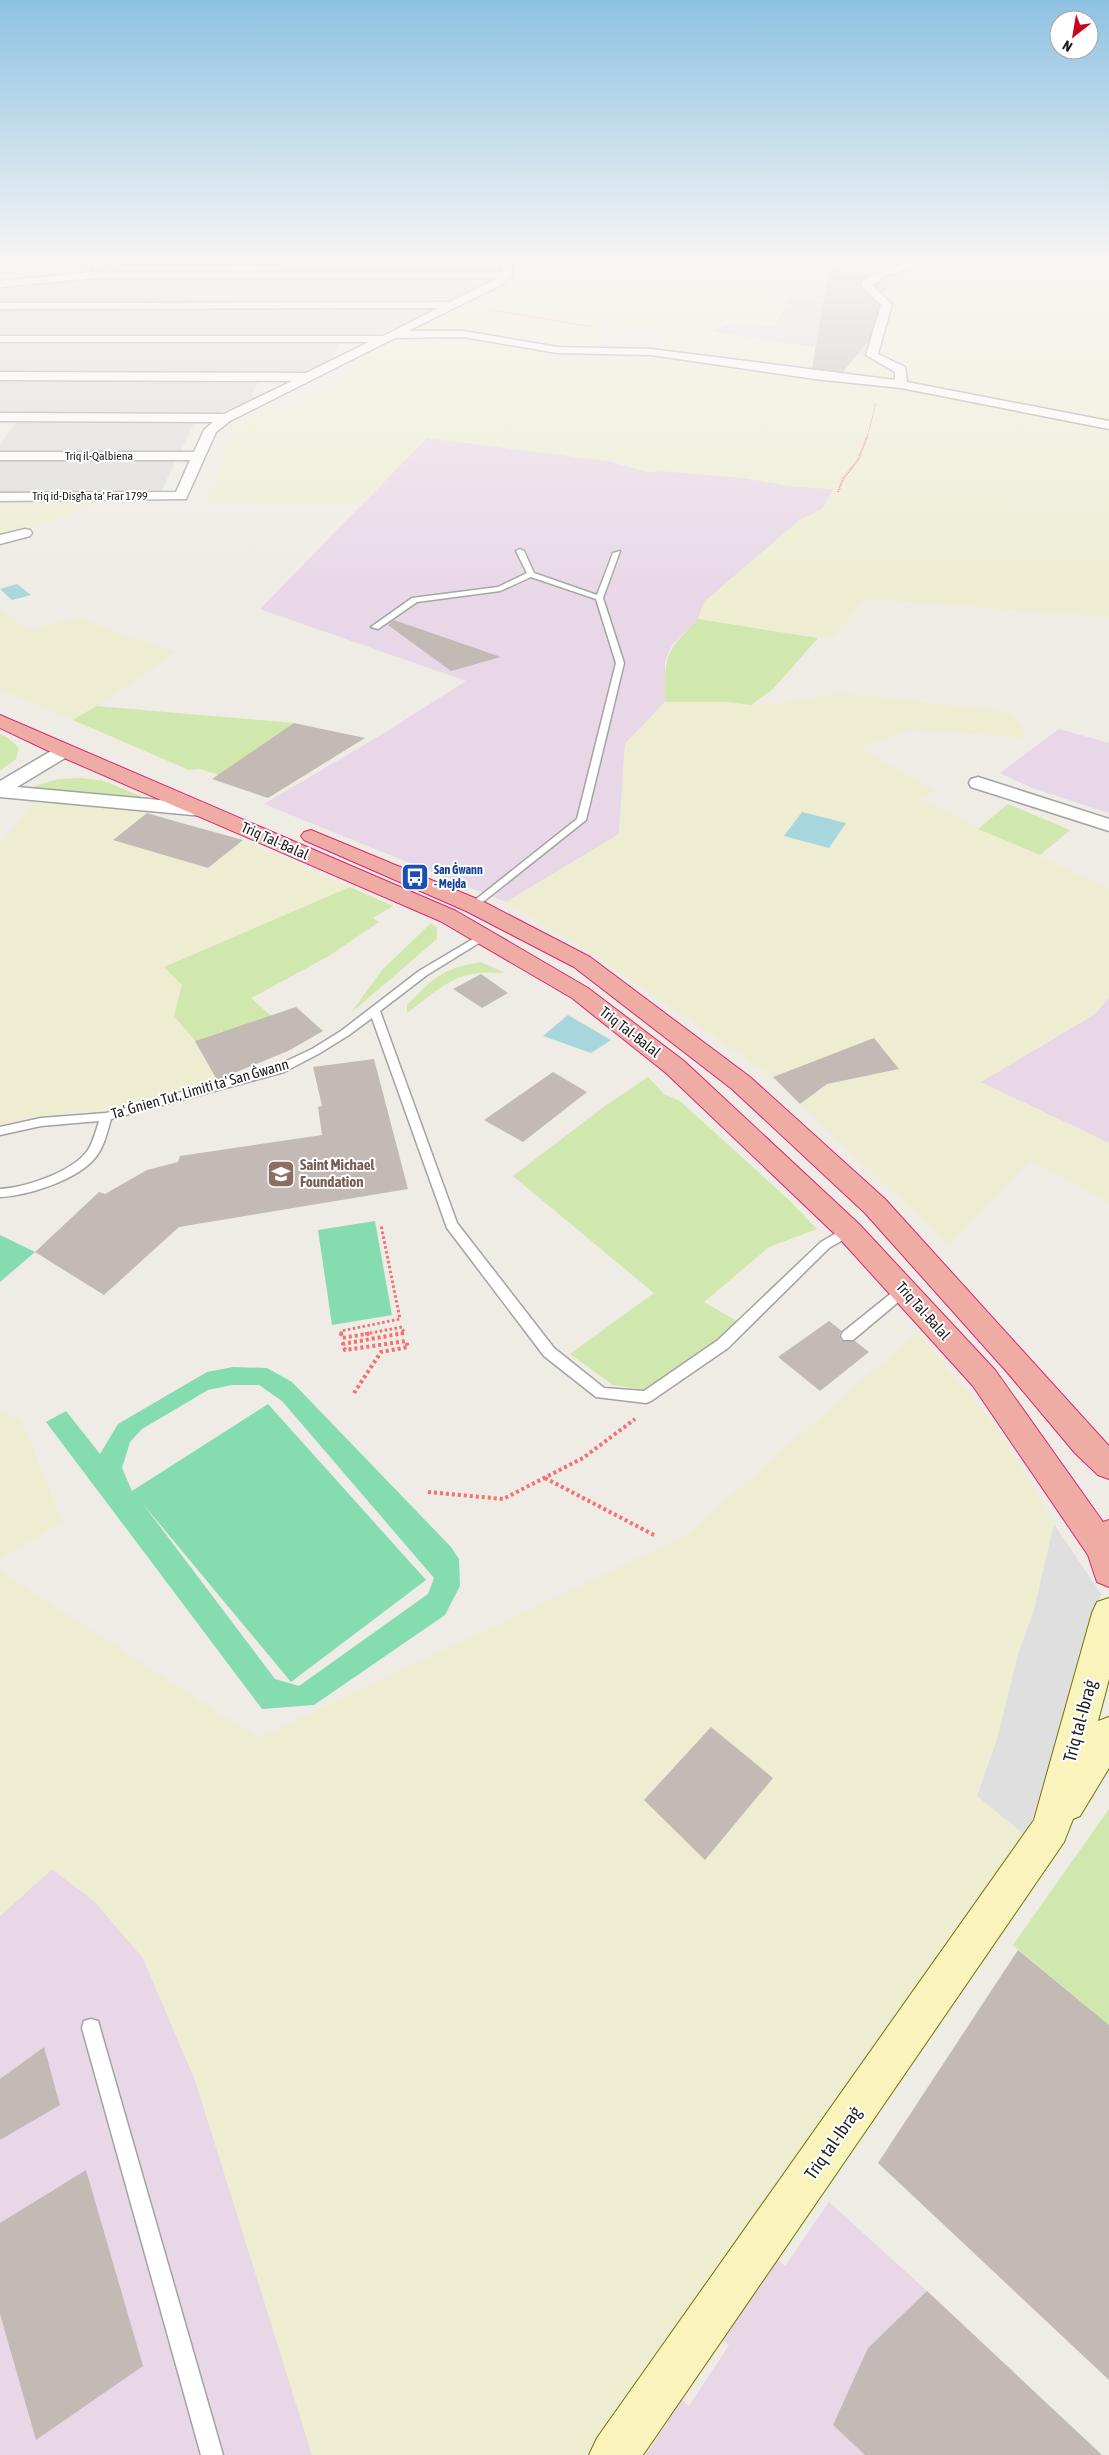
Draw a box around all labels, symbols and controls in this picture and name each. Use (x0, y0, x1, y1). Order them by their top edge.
north arrow (1049, 10, 1099, 60)
text: N (1060, 37, 1075, 55)
street label: Triq il-Qalbiena (65, 449, 133, 463)
street label: Triq id-Disgħa ta' Frar 1799 (32, 489, 148, 503)
street label: Triq Tal-Balal (239, 818, 312, 863)
bus stop icon: San Ġwann - Mejda (400, 862, 430, 892)
place label: San Ġwann - Mejda (434, 862, 483, 891)
street label: Triq Tal-Balal (597, 1003, 664, 1060)
street label: Ta' Ġnien Tut, Limiti ta' San Ġwann (109, 1055, 291, 1122)
place label: Saint Michael Foundation (300, 1156, 375, 1190)
school or university icon: Saint Michael Foundation (266, 1159, 296, 1189)
street label: Triq Tal-Balal (893, 1278, 954, 1343)
street label: Triq tal-Ibraġ (1058, 1677, 1101, 1764)
street label: Triq tal-Ibraġ (800, 2102, 866, 2183)

